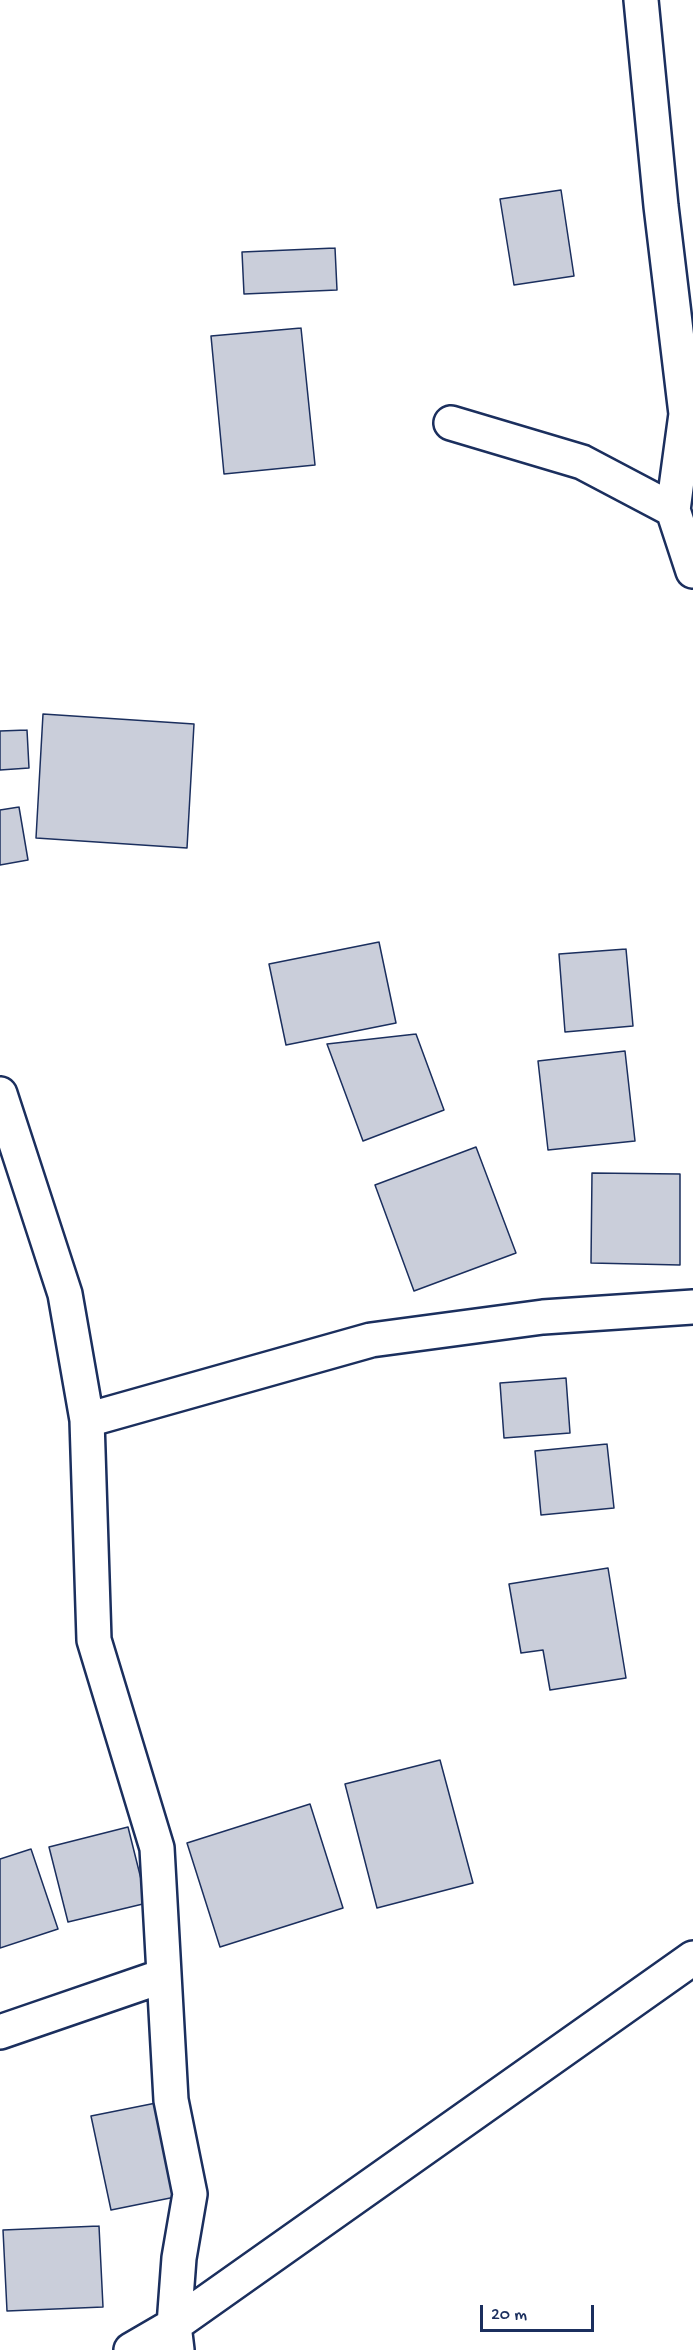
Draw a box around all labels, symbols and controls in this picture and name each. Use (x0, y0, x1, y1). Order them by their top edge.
scale bar (483, 2293, 597, 2331)
text: 20 m (491, 2305, 527, 2326)

